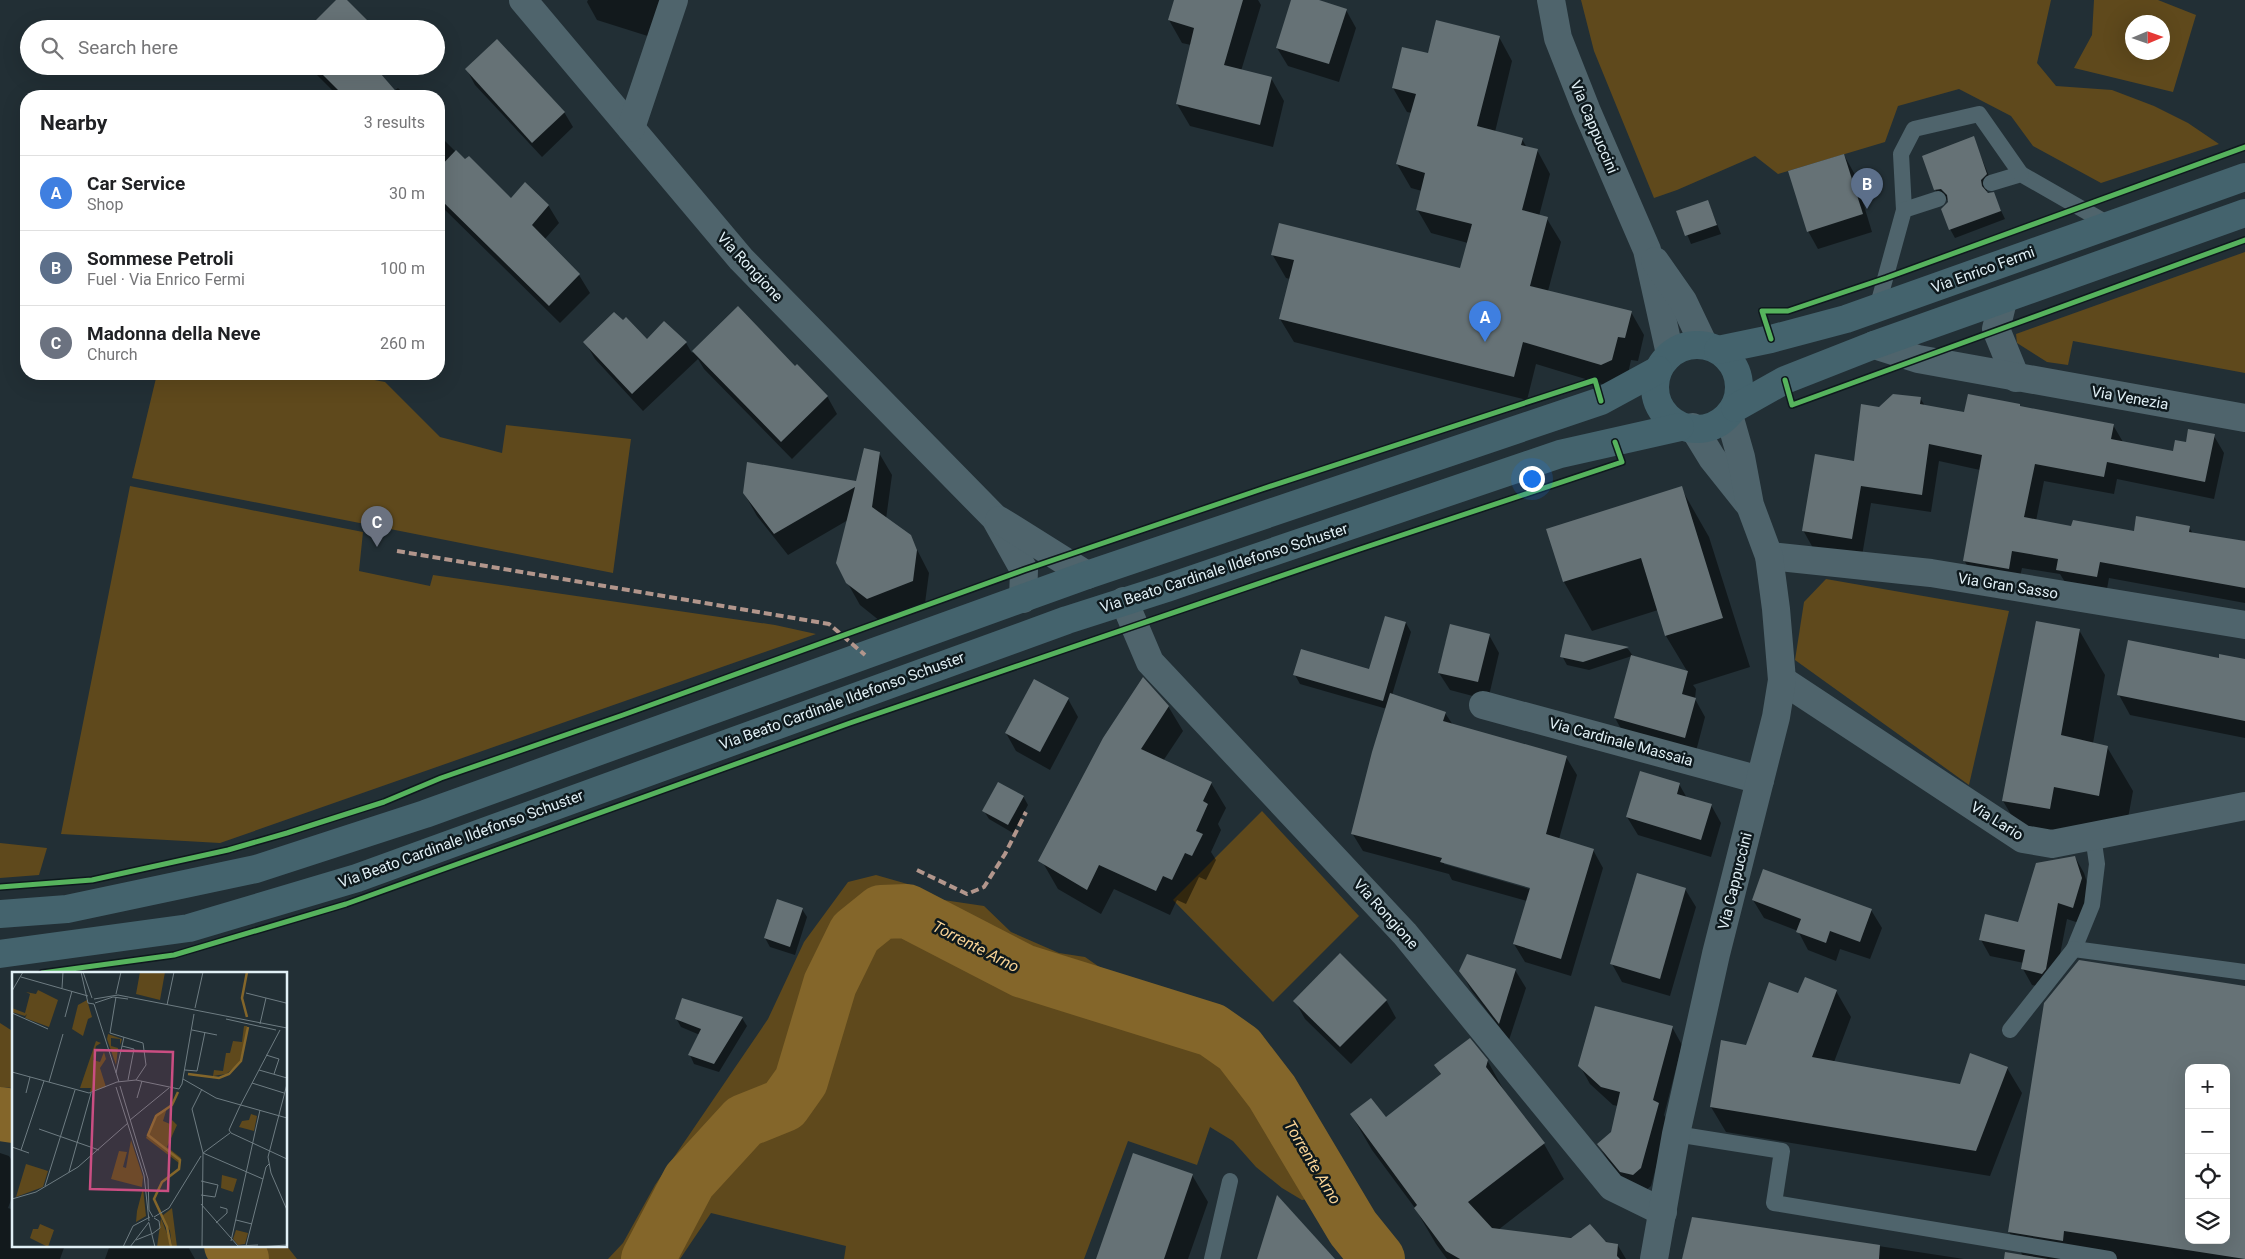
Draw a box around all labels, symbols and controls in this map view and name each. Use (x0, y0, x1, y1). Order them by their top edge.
north arrow (2125, 15, 2170, 60)
search box (20, 20, 445, 75)
icon: search (38, 34, 66, 62)
text: Search here (78, 36, 178, 59)
street label: Via Cappuccini (1566, 78, 1622, 176)
text: Nearby (40, 111, 107, 135)
text: 3 results (364, 113, 425, 132)
pin: B (1851, 168, 1883, 209)
text: Car Service (87, 172, 185, 195)
text: A (51, 184, 61, 203)
text: 30 m (389, 184, 425, 203)
text: Shop (87, 195, 123, 214)
street label: Via Rongione (713, 229, 787, 305)
street label: Via Enrico Fermi (1929, 243, 2037, 297)
text: Sommese Petroli (87, 247, 234, 270)
text: B (51, 259, 61, 278)
text: 100 m (380, 259, 425, 278)
text: Fuel · Via Enrico Fermi (87, 270, 245, 289)
pin: A (1469, 301, 1501, 342)
text: Madonna della Neve (87, 322, 261, 345)
text: C (51, 334, 61, 353)
text: 260 m (380, 334, 425, 353)
text: Church (87, 345, 138, 364)
street label: Via Venezia (2090, 382, 2170, 414)
your location (1519, 466, 1545, 492)
pin: C (361, 506, 393, 547)
street label: Via Beato Cardinale Ildefonso Schuster (1098, 519, 1350, 617)
street label: Via Gran Sasso (1957, 569, 2059, 603)
street label: Via Beato Cardinale Ildefonso Schuster (717, 648, 967, 754)
street label: Via Cardinale Massaia (1547, 714, 1695, 770)
street label: Via Beato Cardinale Ildefonso Schuster (336, 786, 586, 892)
street label: Via Lario (1967, 798, 2027, 844)
street label: Via Cappuccini (1714, 831, 1756, 931)
street label: Via Rongione (1350, 875, 1422, 953)
water label: Torrente Arno (929, 917, 1022, 976)
inset map (12, 972, 288, 1246)
map controls (2185, 1064, 2230, 1244)
button: + (2185, 1064, 2230, 1109)
button: − (2185, 1109, 2230, 1154)
water label: Torrente Arno (1280, 1117, 1345, 1208)
button: locate (2185, 1154, 2230, 1199)
button: layers (2185, 1199, 2230, 1244)

